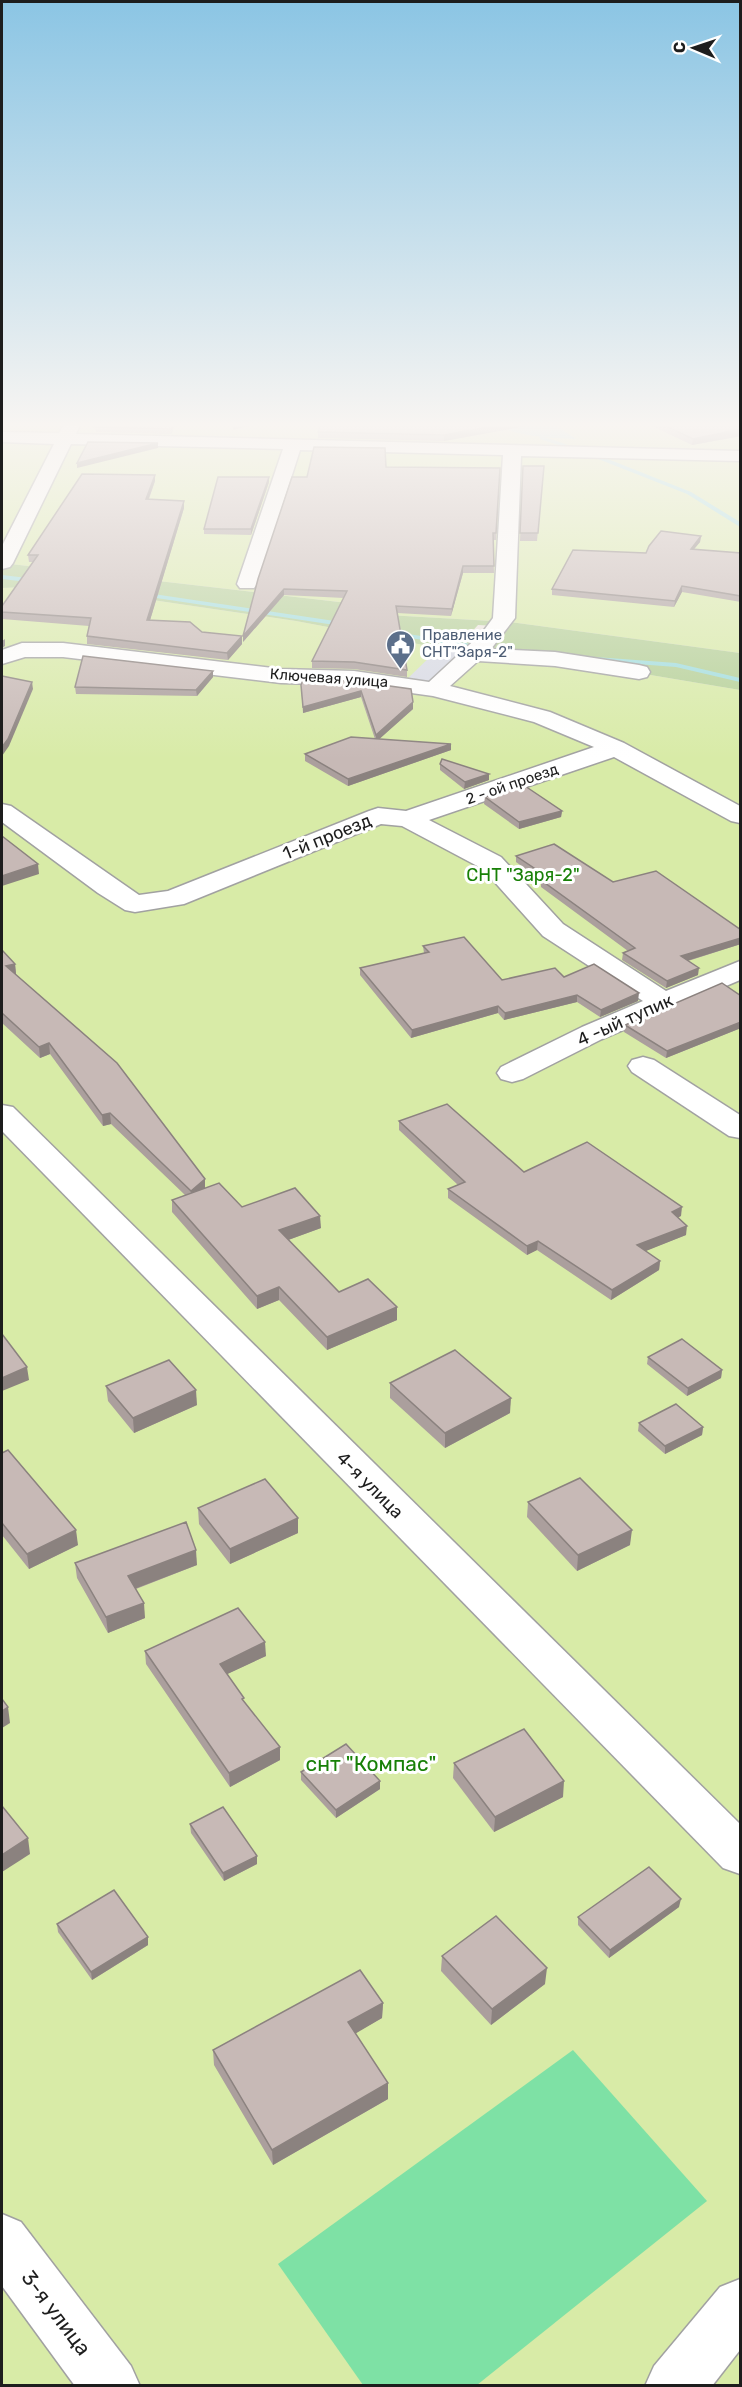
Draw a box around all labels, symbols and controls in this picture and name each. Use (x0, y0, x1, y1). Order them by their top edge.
north arrow (664, 18, 724, 78)
text: С (670, 42, 689, 53)
place label: Правление СНТ"Заря-2" (422, 626, 513, 661)
public building icon: Правление СНТ"Заря-2" (385, 628, 417, 670)
street label: Ключевая улица (269, 665, 389, 691)
street label: 2 - ой проезд (464, 760, 560, 808)
street label: 1-й проезд (279, 809, 375, 865)
park label: СНТ "Заря-2" (466, 864, 580, 886)
street label: 4 -ый тупик (574, 989, 677, 1051)
street label: 4-я улица (332, 1447, 408, 1523)
park label: снт "Компас" (306, 1751, 436, 1776)
street label: 3-я улица (16, 2265, 96, 2360)

